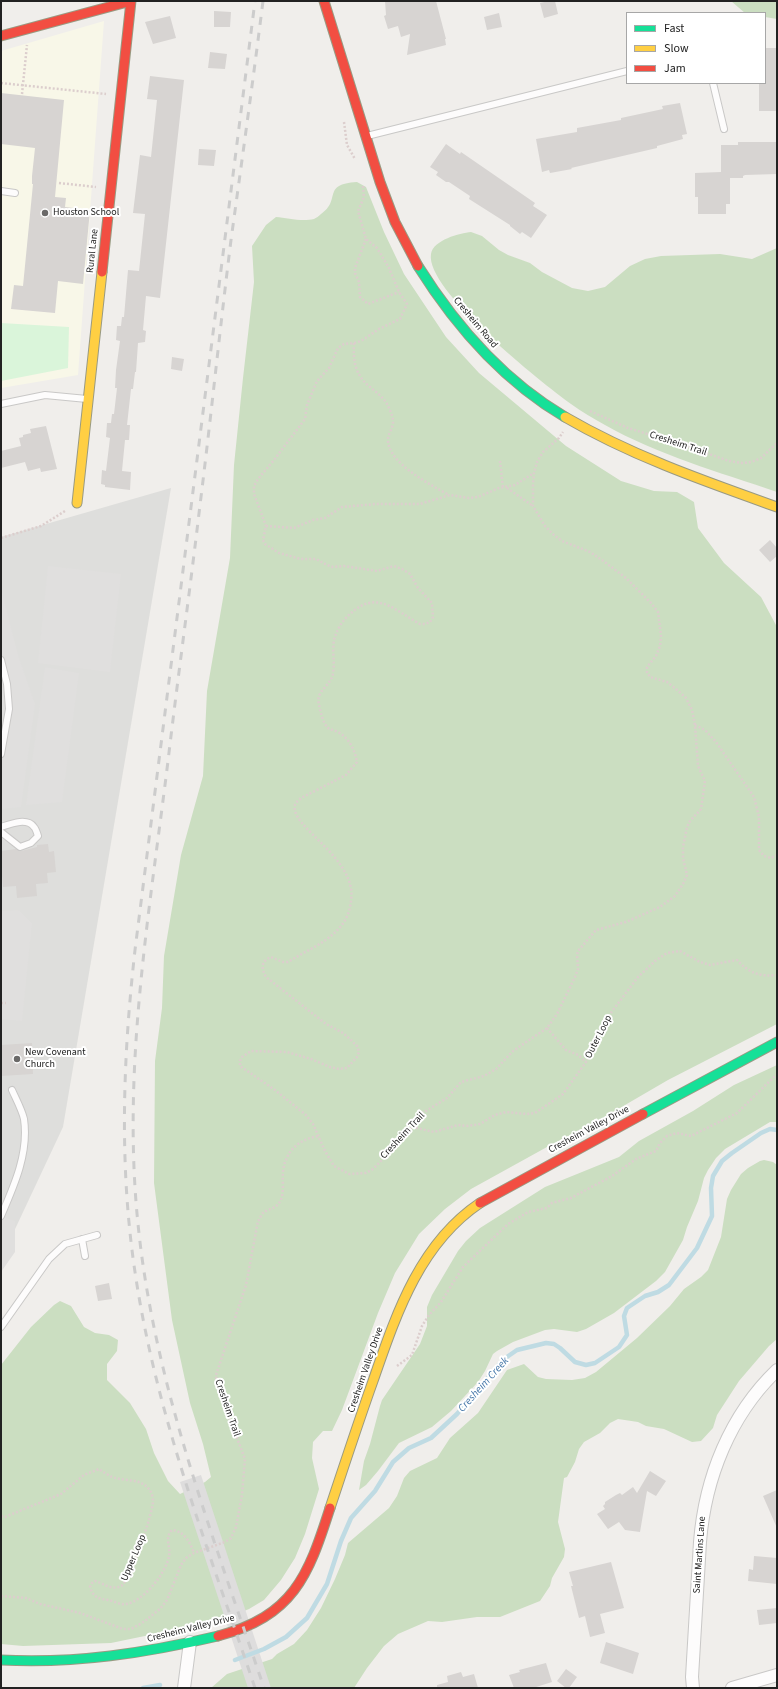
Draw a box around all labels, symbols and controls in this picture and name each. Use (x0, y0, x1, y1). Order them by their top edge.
legend (626, 12, 766, 84)
text: Fast (664, 20, 684, 37)
text: Slow (664, 40, 689, 57)
text: Jam (664, 60, 686, 77)
place label: Houston School (53, 207, 119, 219)
marker: Houston School (40, 208, 50, 218)
street label: Rural Lane (85, 228, 101, 274)
street label: Cresheim Road (450, 295, 500, 351)
street label: Cresheim Trail (648, 429, 708, 459)
street label: Outer Loop (583, 1013, 615, 1061)
place label: New Covenant Church (25, 1047, 86, 1070)
marker: New Covenant Church (12, 1054, 22, 1064)
street label: Cresheim Valley Drive (547, 1104, 631, 1156)
street label: Cresheim Trail (378, 1110, 428, 1162)
street label: Cresheim Valley Drive (346, 1326, 386, 1414)
water label: Cresheim Creek (456, 1355, 512, 1415)
street label: Cresheim Trail (212, 1378, 242, 1438)
street label: Saint Martins Lane (691, 1516, 709, 1594)
street label: Upper Loop (119, 1533, 149, 1583)
street label: Cresheim Valley Drive (146, 1612, 236, 1646)

